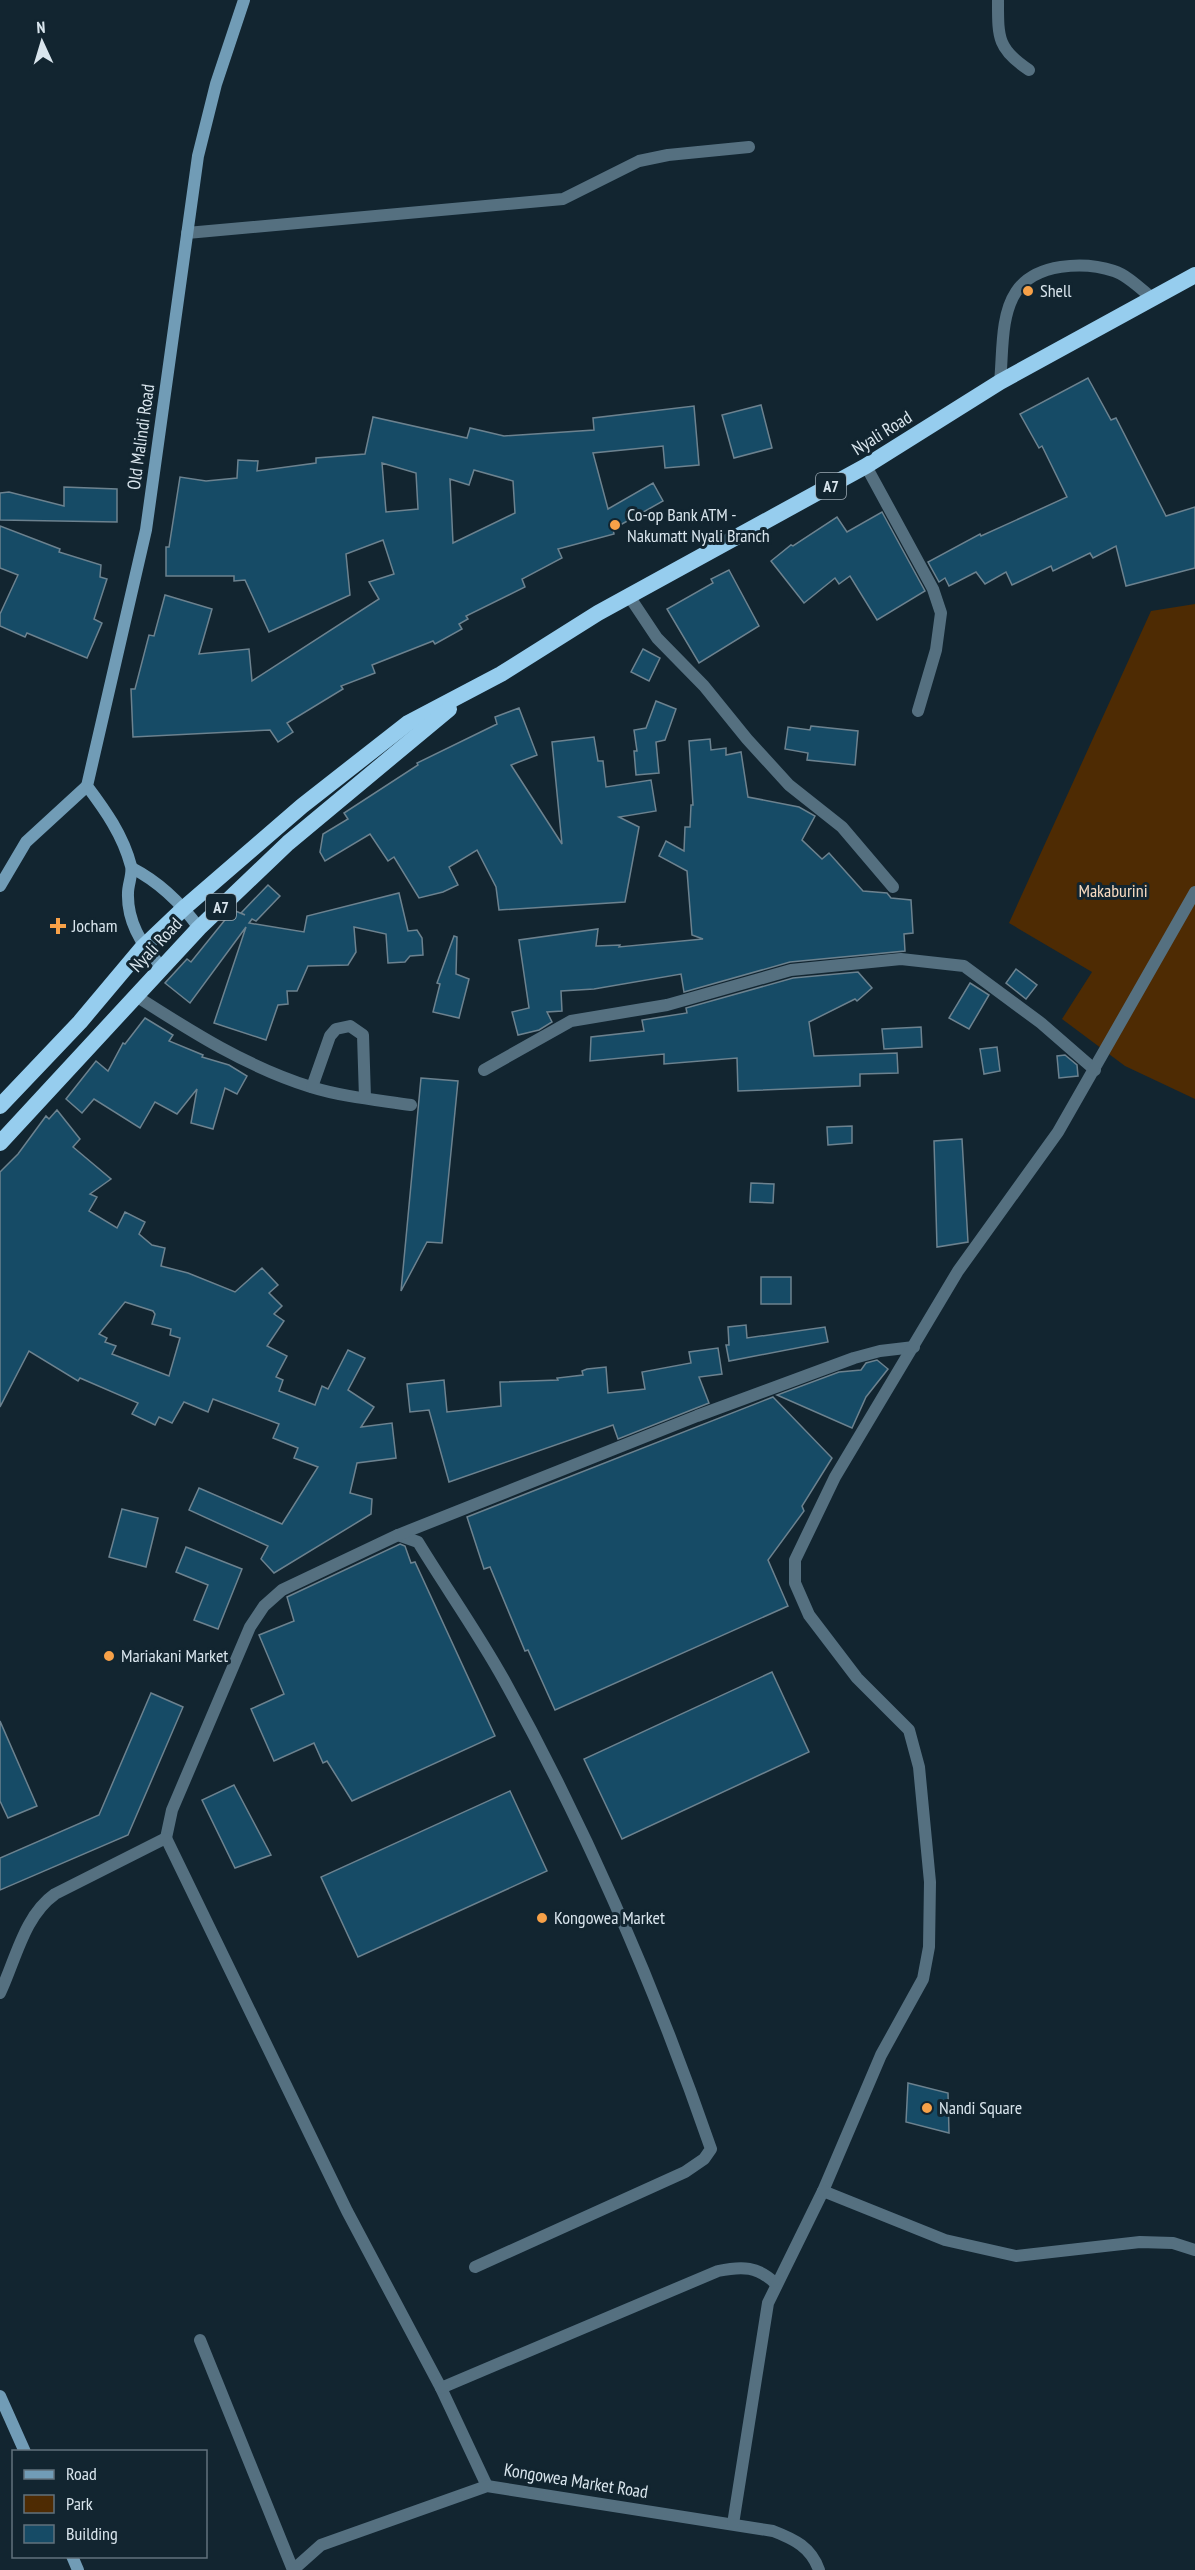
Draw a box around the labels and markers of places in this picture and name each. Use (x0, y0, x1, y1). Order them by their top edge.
place label: Shell (1040, 279, 1072, 302)
marker: Shell (1021, 284, 1035, 298)
place label: Co-op Bank ATM - Nakumatt Nyali Branch (627, 503, 770, 547)
marker: Co-op Bank ATM - Nakumatt Nyali Branch (608, 518, 622, 532)
place label: Jocham (71, 914, 117, 937)
marker: Jocham (49, 917, 67, 935)
place label: Mariakani Market (121, 1644, 228, 1667)
marker: Mariakani Market (102, 1649, 116, 1663)
place label: Kongowea Market (554, 1906, 665, 1929)
marker: Kongowea Market (535, 1911, 549, 1925)
place label: Nandi Square (939, 2096, 1022, 2119)
marker: Nandi Square (920, 2101, 934, 2115)

